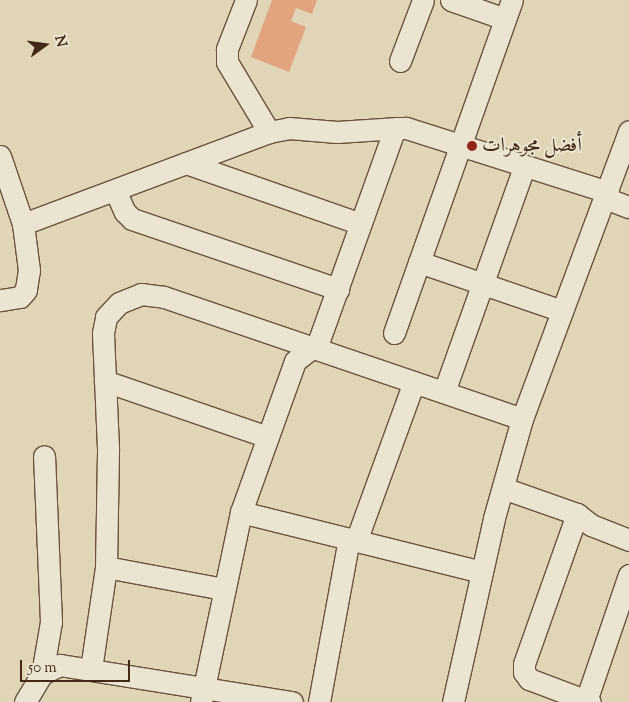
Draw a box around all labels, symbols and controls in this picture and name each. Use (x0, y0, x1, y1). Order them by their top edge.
north arrow (20, 20, 70, 70)
text: N (48, 34, 71, 49)
place label: أفضل مجوهرات (482, 134, 582, 158)
marker: أفضل مجوهرات (466, 140, 478, 152)
scale bar (22, 650, 132, 682)
text: 50 m (28, 658, 57, 679)

